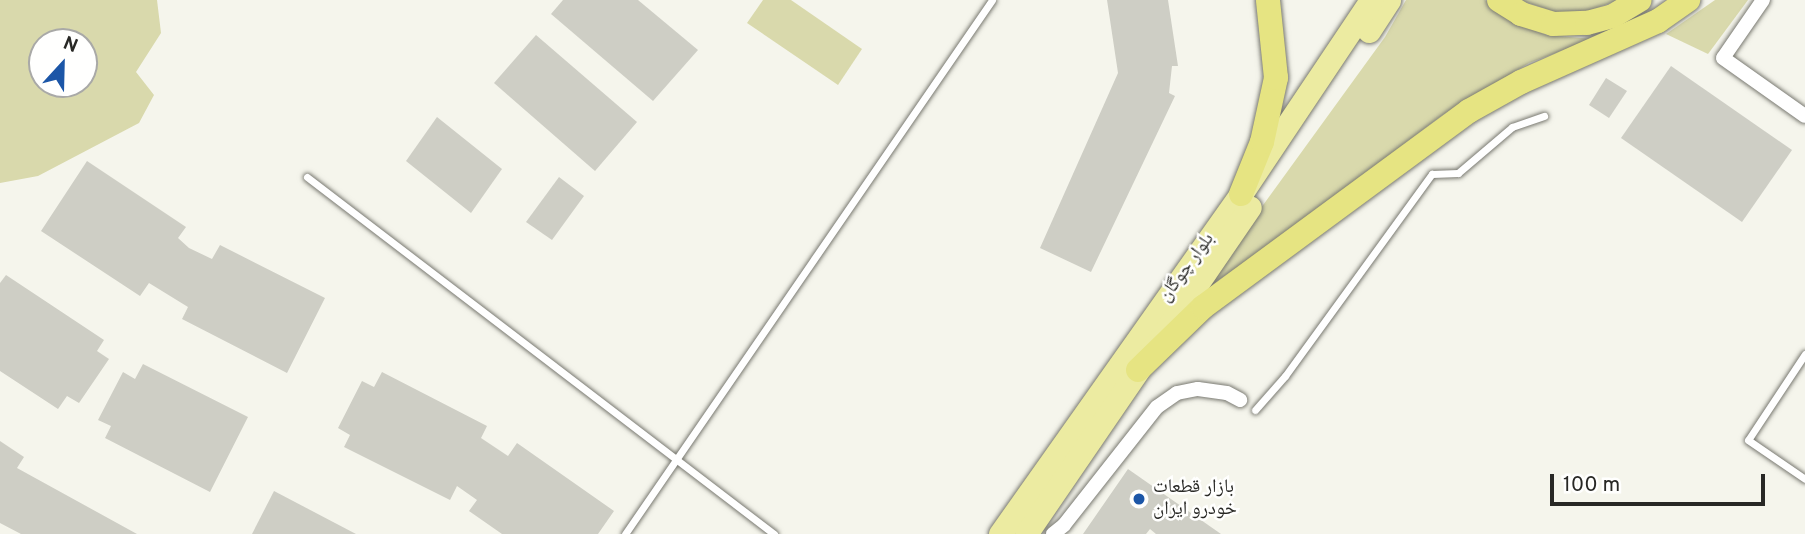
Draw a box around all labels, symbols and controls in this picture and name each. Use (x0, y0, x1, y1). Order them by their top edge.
north arrow (28, 28, 98, 98)
text: N (59, 32, 81, 59)
street label: بلوار چوگان (1154, 229, 1220, 307)
scale bar (1553, 461, 1768, 505)
text: 100 m (1563, 472, 1620, 499)
place label: بازار قطعات خودرو ایران (1153, 477, 1237, 521)
marker: بازار قطعات خودرو ایران (1131, 491, 1147, 507)

